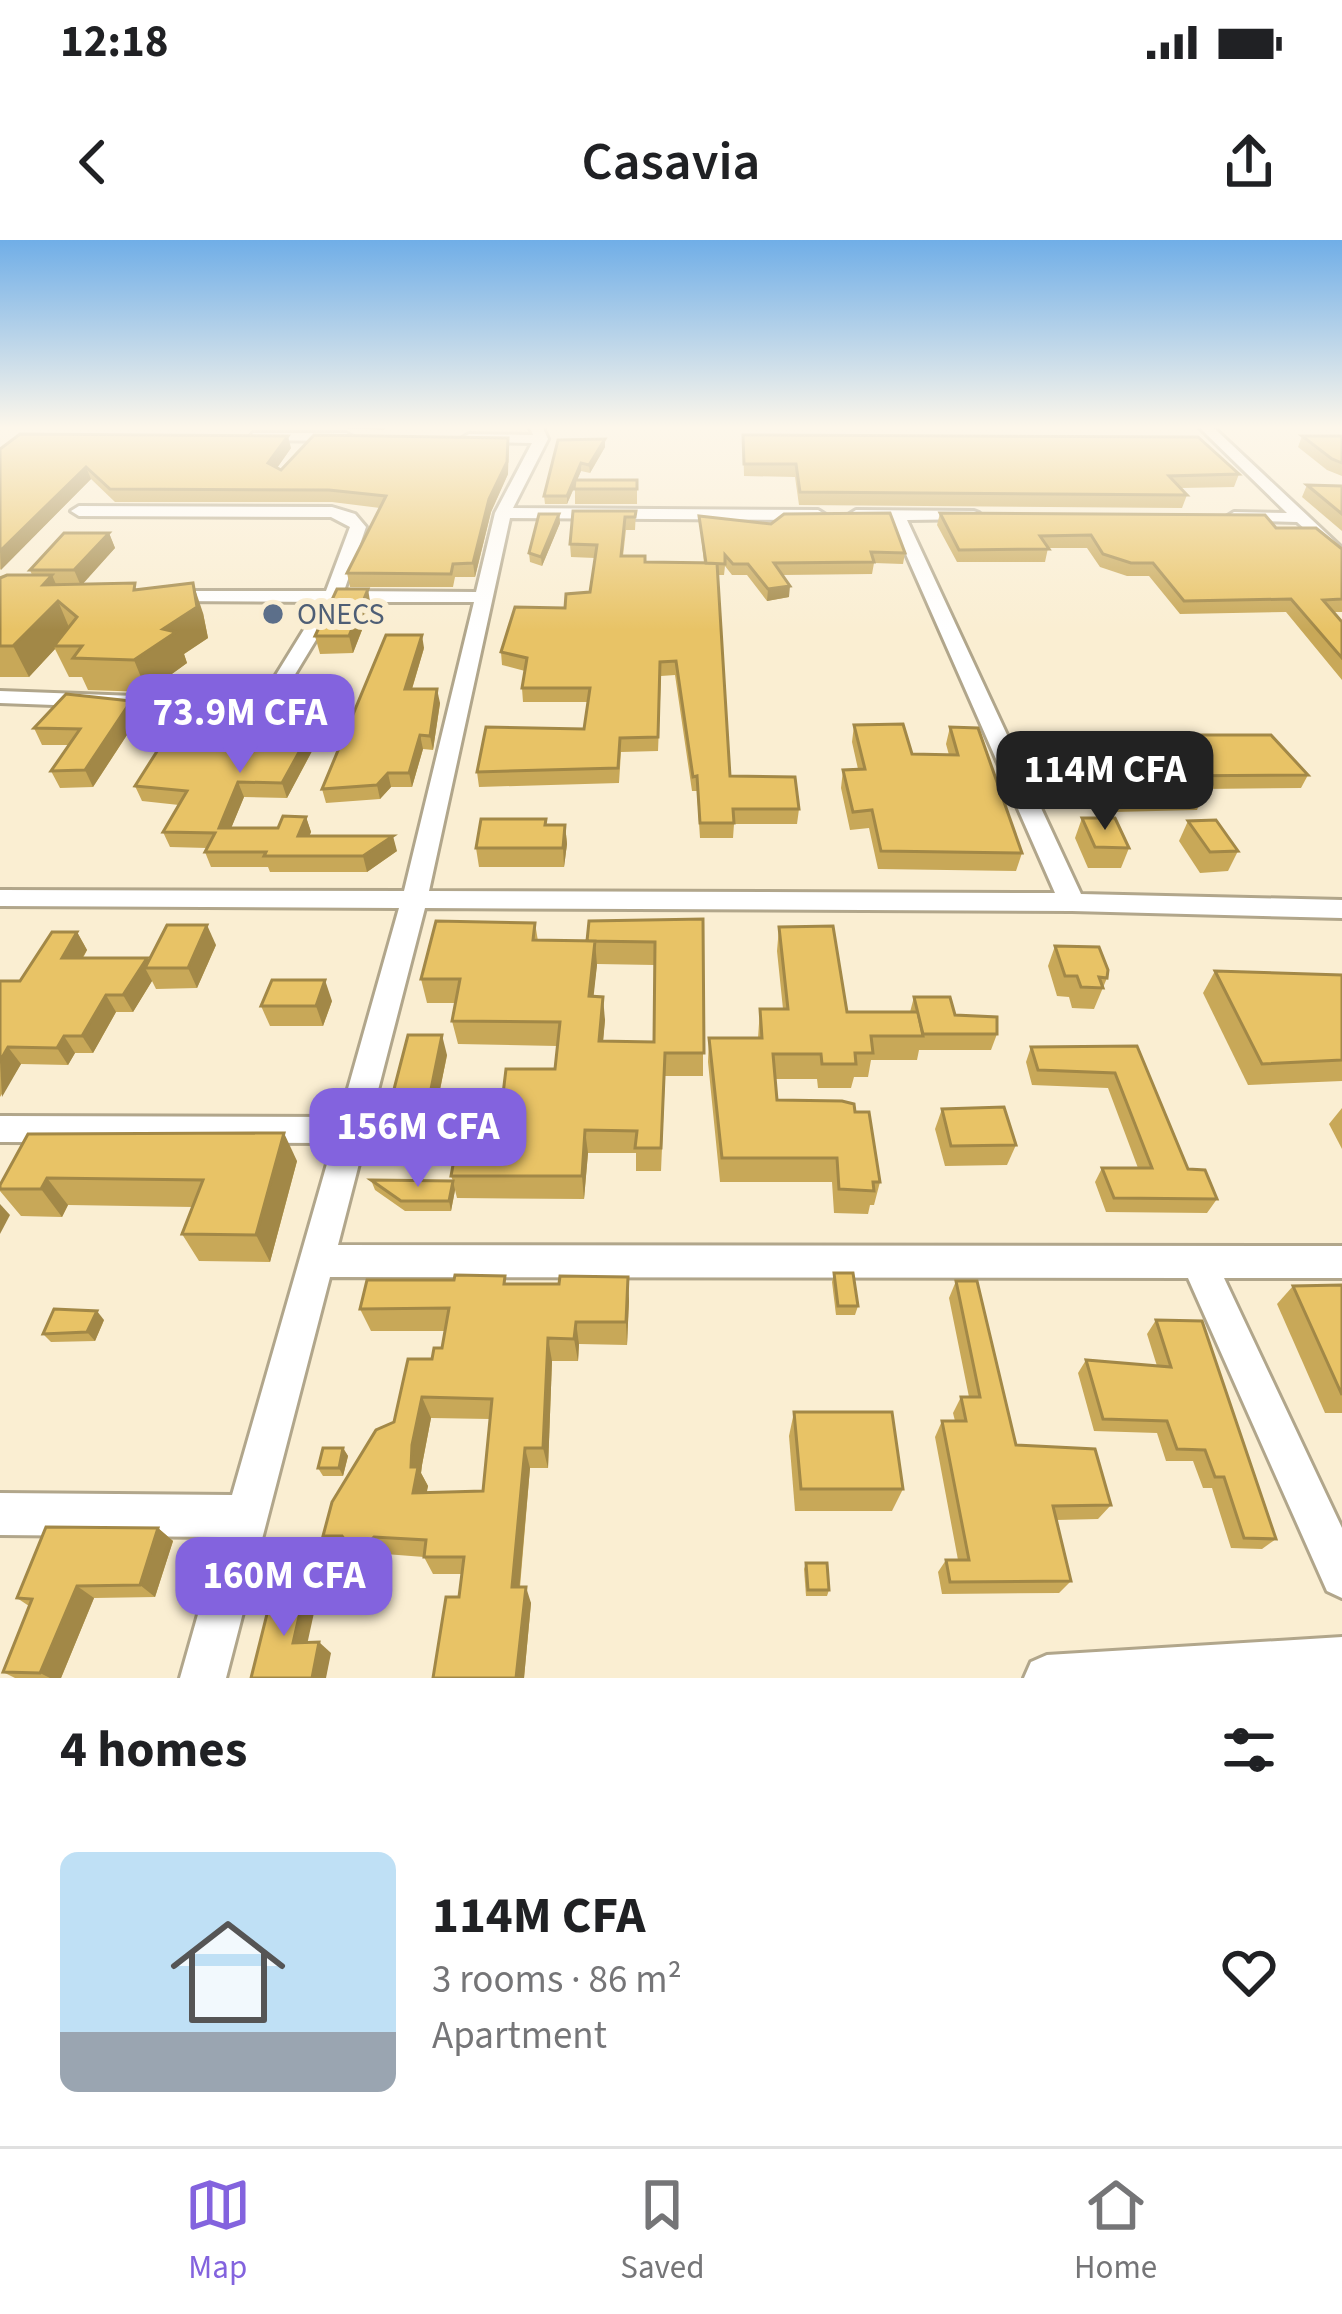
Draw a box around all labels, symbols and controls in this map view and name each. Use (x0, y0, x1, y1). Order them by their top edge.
text: 12:18 (60, 10, 169, 74)
text: Casavia (582, 124, 760, 201)
icon: back (60, 129, 126, 195)
icon: share (1216, 129, 1282, 195)
place label: ONECS (297, 593, 385, 636)
marker: ONECS (260, 601, 286, 627)
pin: 73.9M CFA (103, 674, 377, 776)
text: 73.9M CFA (153, 685, 327, 741)
pin: 114M CFA (981, 731, 1229, 833)
text: 114M CFA (1023, 742, 1187, 798)
pin: 156M CFA (294, 1088, 542, 1190)
text: 156M CFA (336, 1099, 500, 1155)
pin: 160M CFA (160, 1537, 408, 1639)
text: 160M CFA (202, 1548, 366, 1604)
text: 4 homes (60, 1714, 247, 1786)
icon: filters (1216, 1717, 1282, 1783)
text: 114M CFA (432, 1880, 645, 1952)
icon: home (156, 1900, 300, 2044)
icon: heart (1216, 1939, 1282, 2005)
text: 3 rooms · 86 m² (432, 1952, 682, 2008)
text: Apartment (432, 2008, 607, 2064)
tab: Map (185, 2172, 251, 2291)
tab: Saved (620, 2172, 705, 2291)
tab: Home (1074, 2172, 1157, 2291)

